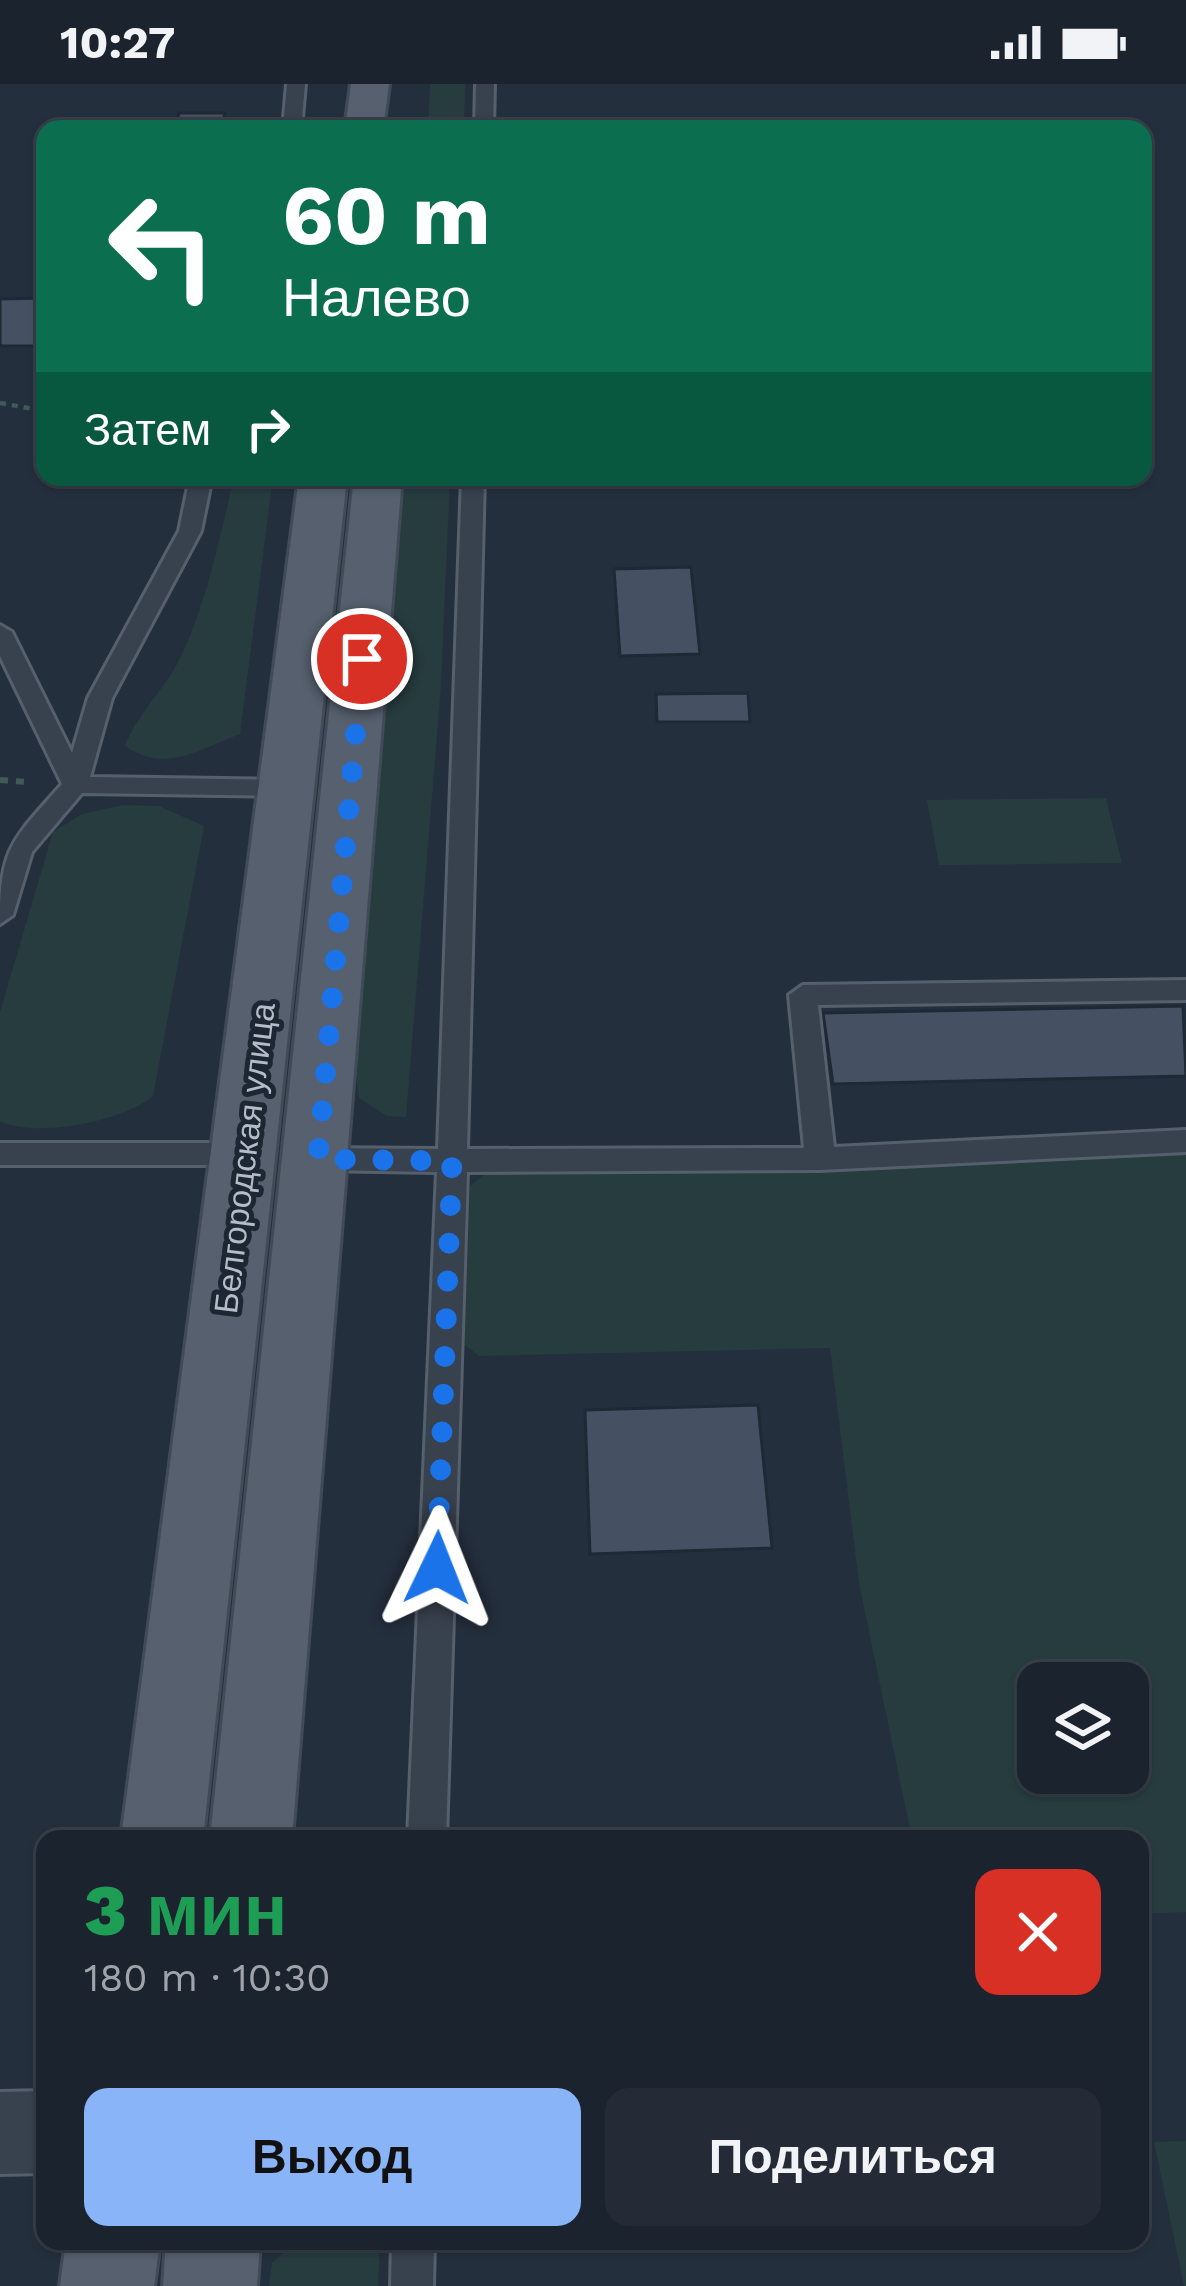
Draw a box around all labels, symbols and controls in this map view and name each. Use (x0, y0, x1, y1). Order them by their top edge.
text: 10:27 (60, 16, 175, 69)
text: 60 m (282, 166, 491, 264)
icon: left (84, 168, 240, 324)
text: Налево (282, 266, 471, 329)
icon: right (235, 396, 301, 462)
text: Затем (84, 403, 211, 456)
pin (311, 608, 413, 710)
icon: arrive (329, 626, 395, 692)
street label: Белгородская улица (206, 1000, 283, 1316)
position arrow (374, 1505, 500, 1631)
map controls (1017, 1662, 1149, 1794)
button: layers (1017, 1662, 1149, 1794)
text: 3 мин (84, 1868, 287, 1952)
button: close (975, 1869, 1101, 1995)
text: 180 m · 10:30 (84, 1955, 331, 2000)
button: Выход (84, 2088, 581, 2226)
button: Поделиться (605, 2088, 1101, 2226)

